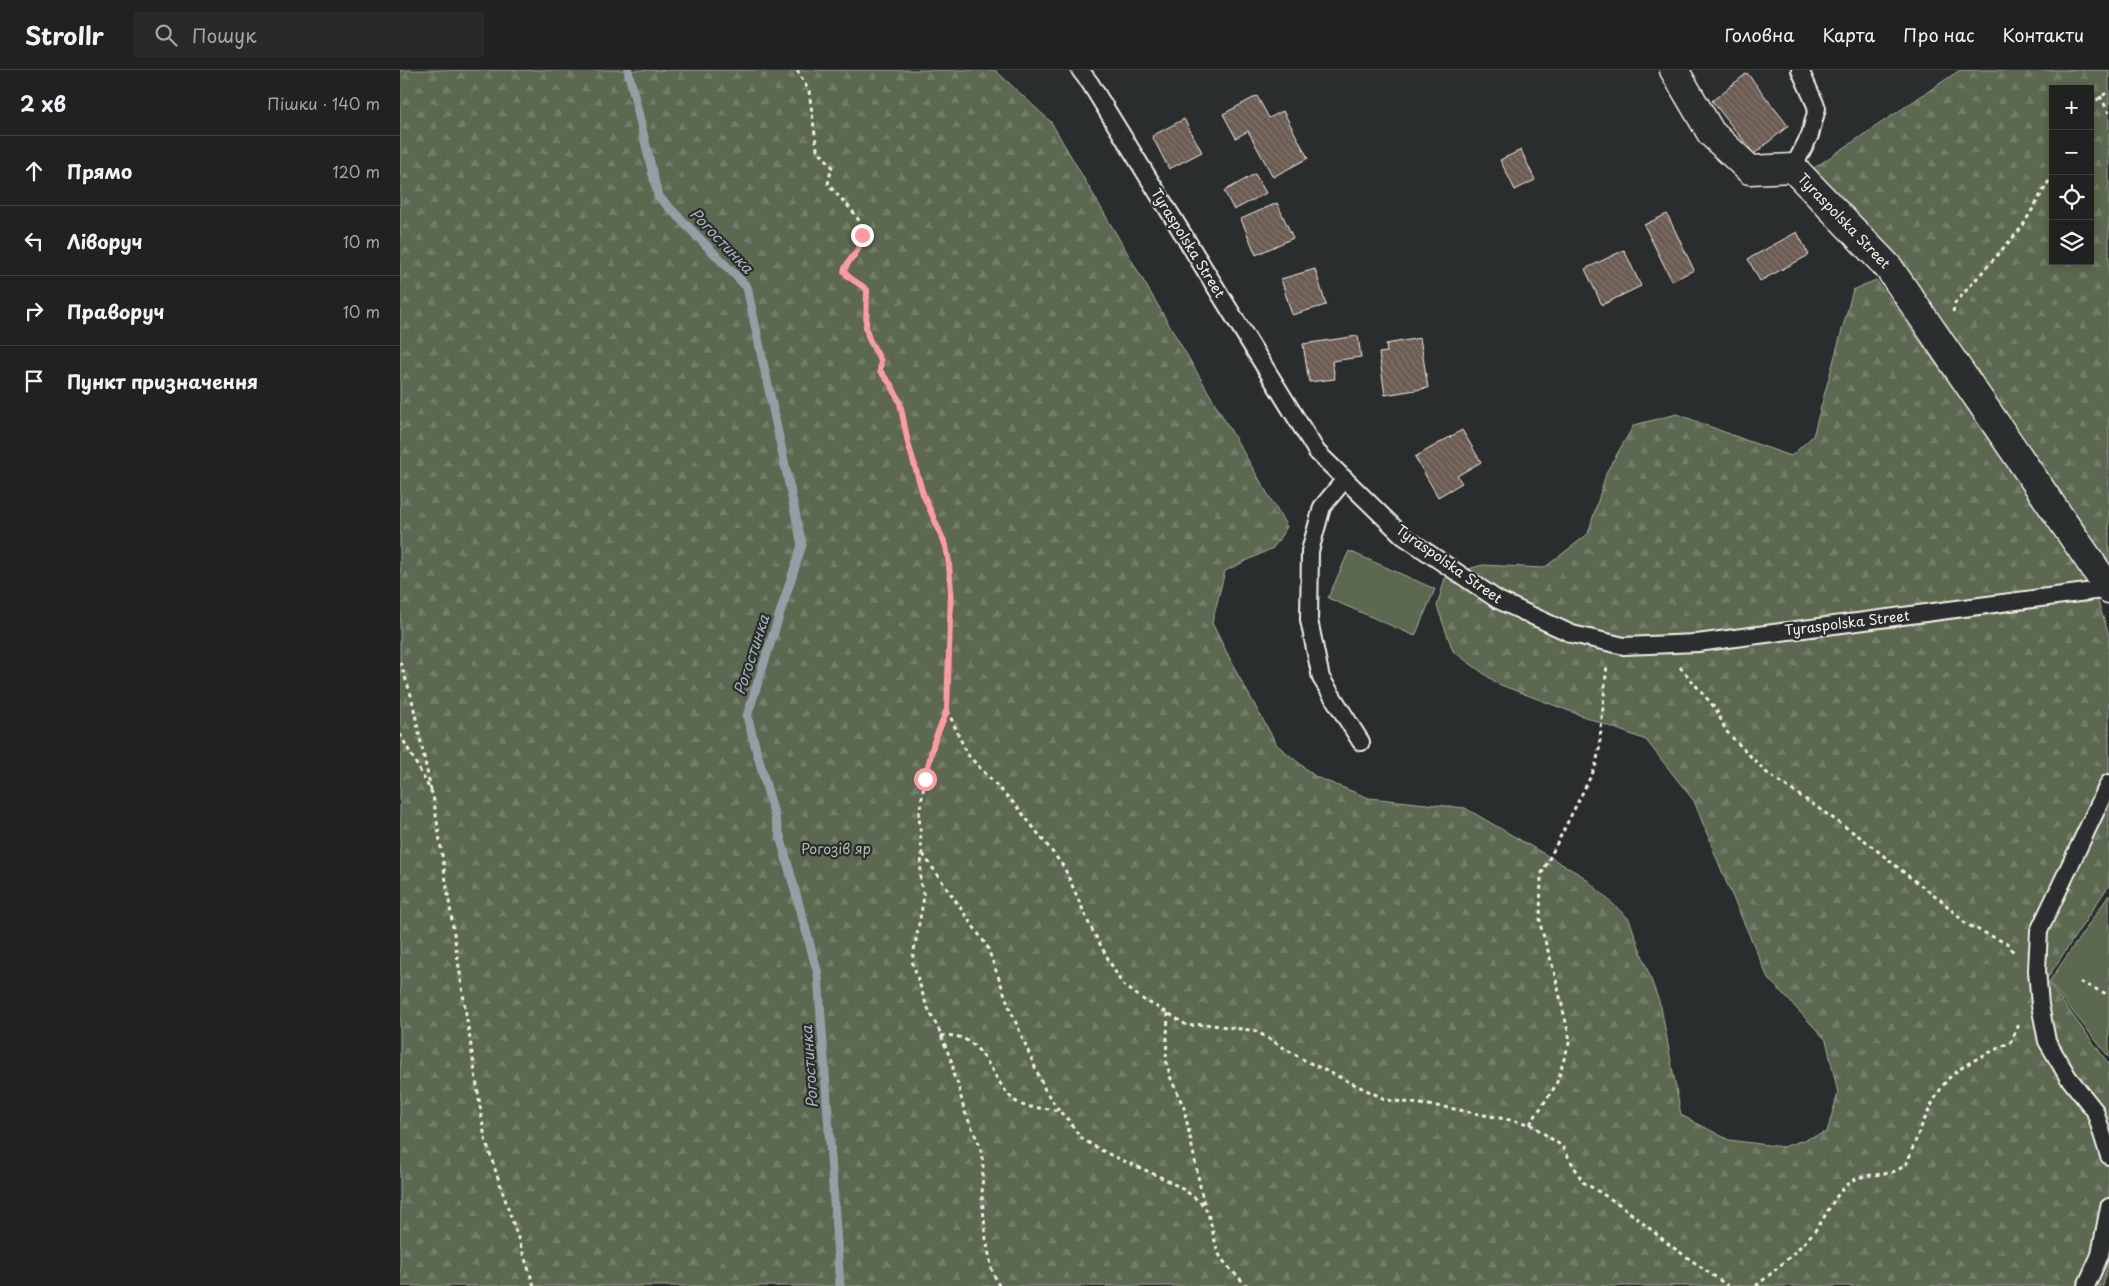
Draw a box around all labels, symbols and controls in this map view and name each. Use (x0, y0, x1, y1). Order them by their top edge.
search box (134, 12, 484, 57)
text: Strollr (25, 17, 104, 53)
icon: search (152, 21, 180, 49)
text: Пошук (192, 21, 256, 49)
text: Головна (1724, 21, 1794, 48)
text: Карта (1822, 21, 1875, 48)
text: Про нас (1903, 21, 1975, 48)
text: Контакти (2003, 21, 2084, 48)
map controls (2049, 85, 2094, 265)
button: + (2049, 85, 2094, 130)
text: 2 хв (20, 87, 66, 119)
text: Пішки · 140 m (267, 91, 380, 115)
button: − (2049, 130, 2094, 175)
icon: ahead (20, 157, 48, 185)
text: Прямо (67, 157, 132, 185)
text: 120 m (333, 159, 380, 183)
street label: Tyraspolska Street (1793, 168, 1895, 273)
button: locate (2049, 175, 2094, 220)
street label: Tyraspolska Street (1146, 184, 1231, 301)
water label: Рогостинка (685, 202, 760, 278)
button: layers (2049, 220, 2094, 265)
route end (851, 224, 874, 247)
icon: left (20, 227, 48, 255)
text: Ліворуч (67, 227, 143, 255)
text: 10 m (343, 229, 380, 253)
icon: right (20, 297, 48, 325)
text: Праворуч (67, 297, 164, 325)
text: 10 m (343, 299, 380, 323)
icon: arrive (20, 367, 48, 395)
text: Пункт призначення (67, 367, 258, 395)
street label: Tyraspolska Street (1392, 519, 1507, 608)
street label: Tyraspolska Street (1783, 604, 1910, 641)
water label: Рогостинка (727, 611, 775, 698)
route start (914, 768, 937, 791)
park label: Рогозів яр (801, 838, 871, 859)
water label: Рогостинка (794, 1024, 823, 1109)

